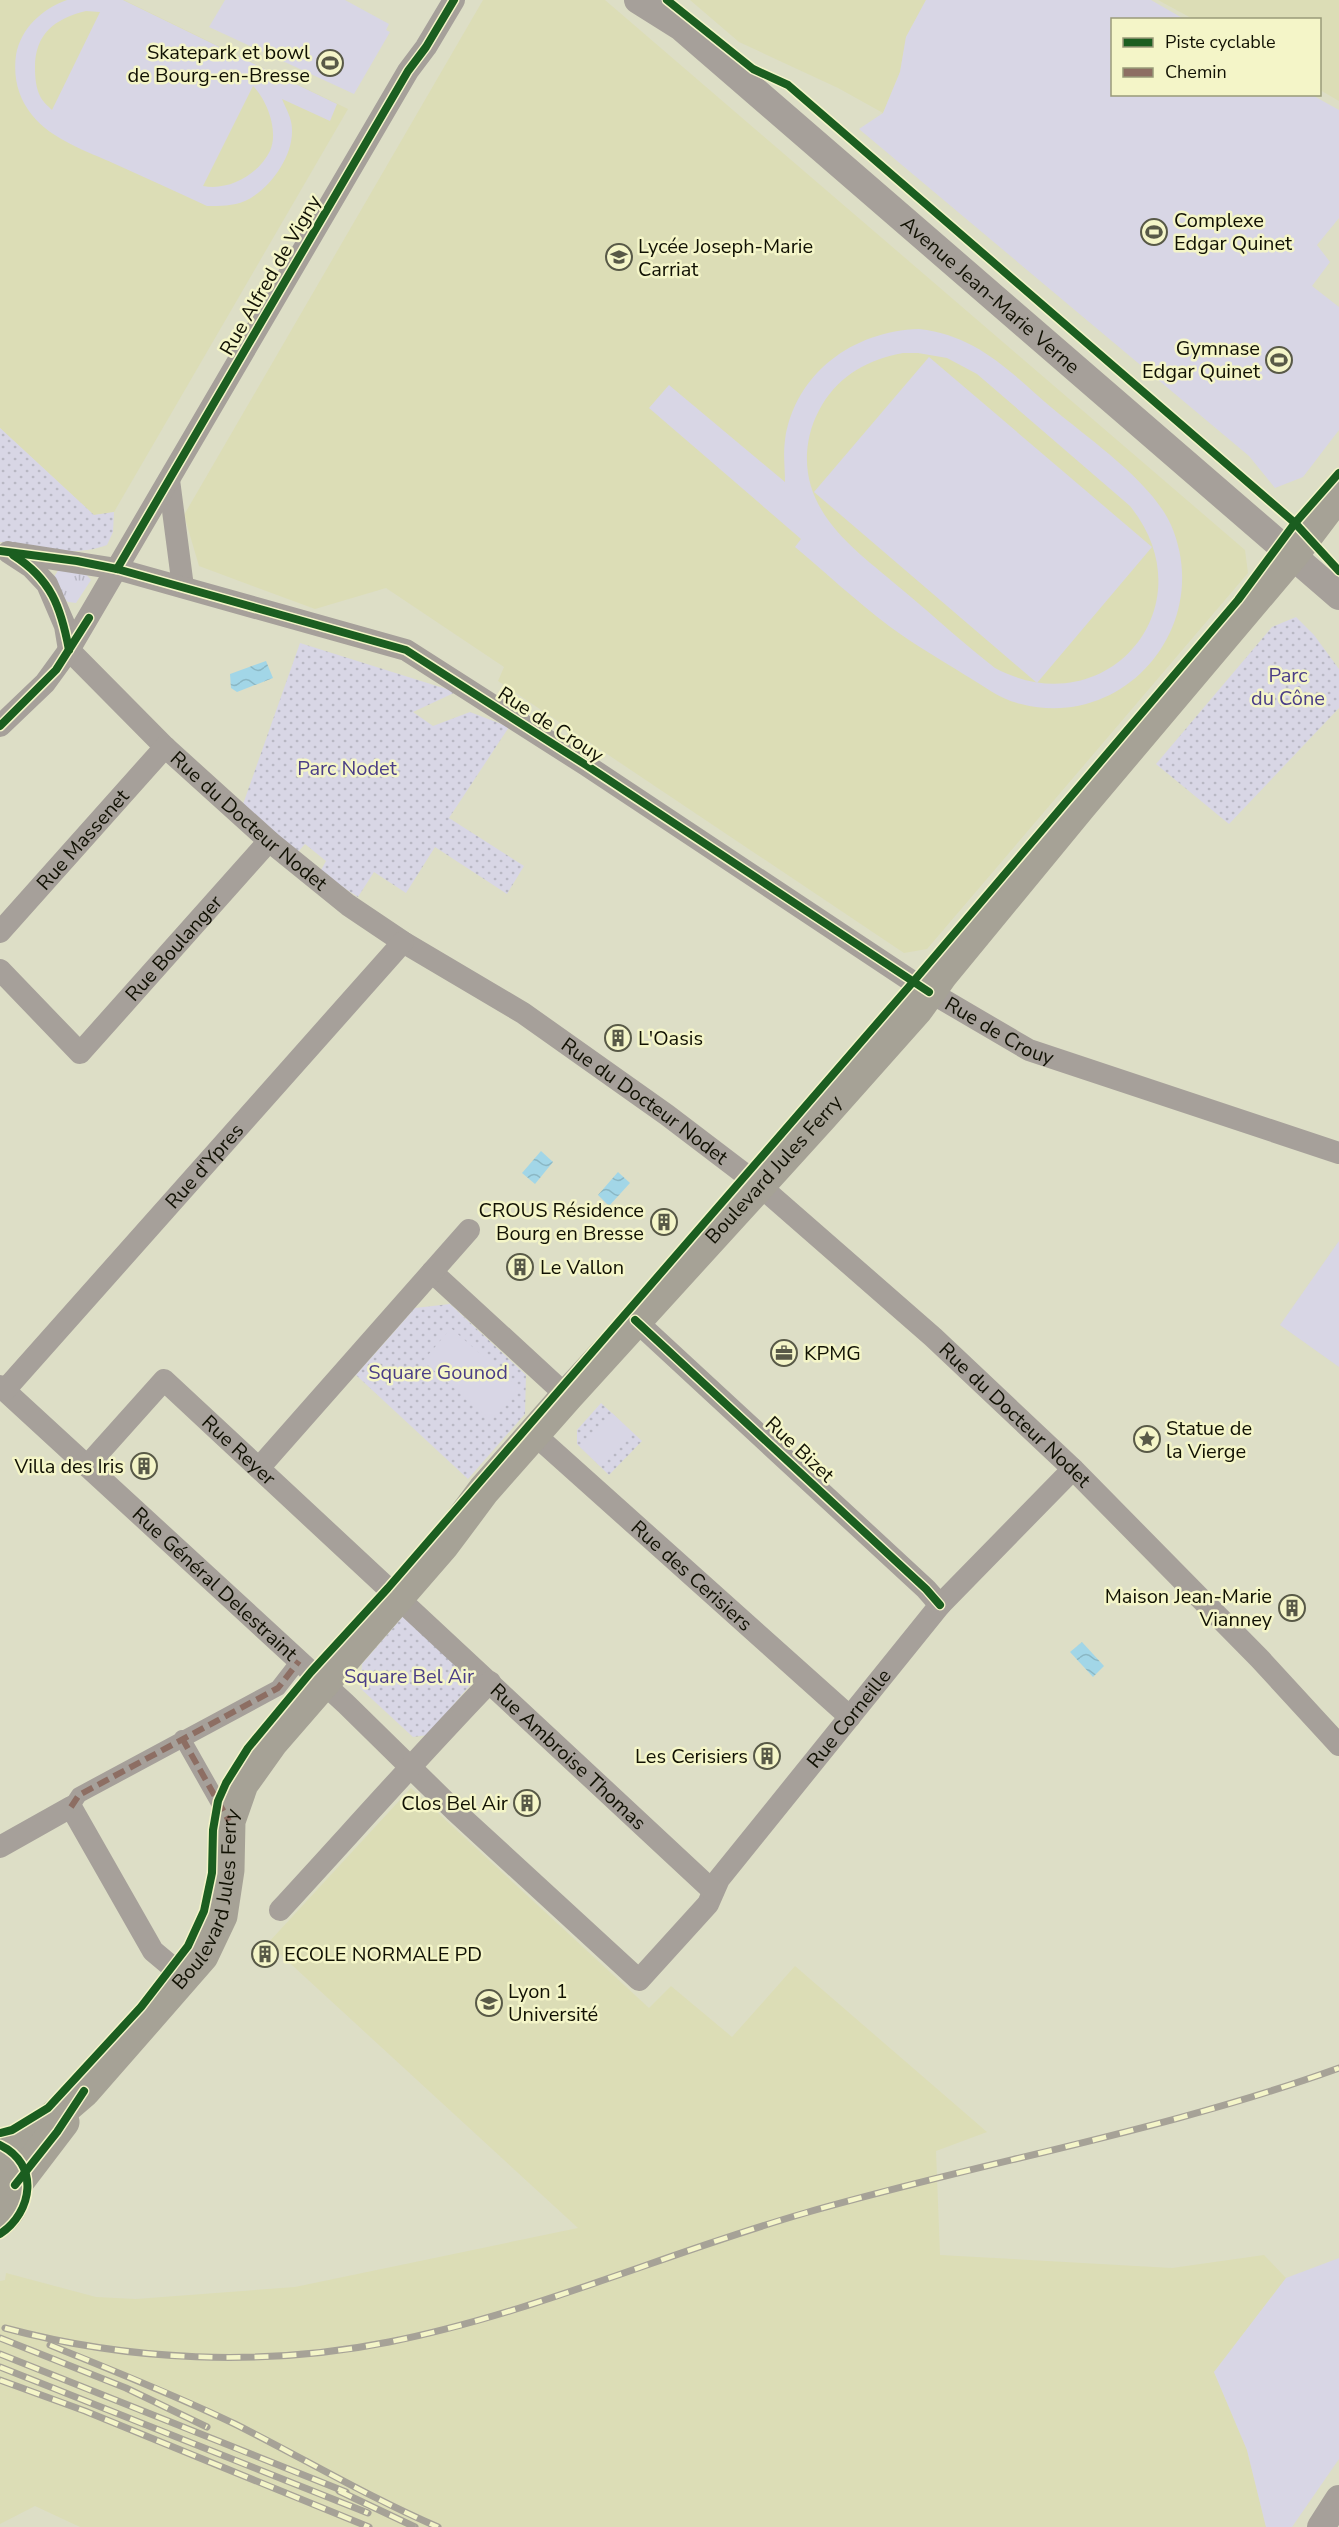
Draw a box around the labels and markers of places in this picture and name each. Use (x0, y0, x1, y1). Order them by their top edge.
place label: Skatepark et bowl de Bourg-en-Bresse (128, 39, 310, 89)
sports icon: Skatepark et bowl de Bourg-en-Bresse (315, 48, 345, 78)
place label: Complexe Edgar Quinet (1174, 207, 1293, 257)
sports icon: Complexe Edgar Quinet (1139, 217, 1169, 247)
place label: Lycée Joseph-Marie Carriat (638, 233, 813, 283)
school or university icon: Lycée Joseph-Marie Carriat (604, 242, 634, 272)
place label: Gymnase Edgar Quinet (1142, 335, 1261, 385)
sports icon: Gymnase Edgar Quinet (1264, 345, 1294, 375)
building icon: L'Oasis (603, 1023, 633, 1053)
place label: L'Oasis (638, 1025, 703, 1052)
place label: CROUS Résidence Bourg en Bresse (479, 1197, 644, 1247)
building icon: CROUS Résidence Bourg en Bresse (649, 1207, 679, 1237)
building icon: Le Vallon (505, 1252, 535, 1282)
place label: Le Vallon (540, 1254, 624, 1281)
office icon: KPMG (769, 1338, 799, 1368)
place label: KPMG (804, 1340, 861, 1367)
place label: Statue de la Vierge (1166, 1415, 1252, 1465)
place icon: Statue de la Vierge (1132, 1424, 1162, 1454)
building icon: Villa des Iris (129, 1451, 159, 1481)
place label: Villa des Iris (13, 1453, 124, 1480)
place label: Maison Jean-Marie Vianney (1105, 1583, 1273, 1633)
building icon: Maison Jean-Marie Vianney (1277, 1593, 1307, 1623)
building icon: Les Cerisiers (752, 1741, 782, 1771)
place label: Les Cerisiers (635, 1743, 748, 1770)
building icon: Clos Bel Air (512, 1788, 542, 1818)
place label: Clos Bel Air (401, 1790, 508, 1817)
building icon: ECOLE NORMALE PD (250, 1939, 280, 1969)
place label: ECOLE NORMALE PD (284, 1941, 482, 1968)
place label: Lyon 1 Université (508, 1978, 598, 2028)
school or university icon: Lyon 1 Université (474, 1988, 504, 2018)

